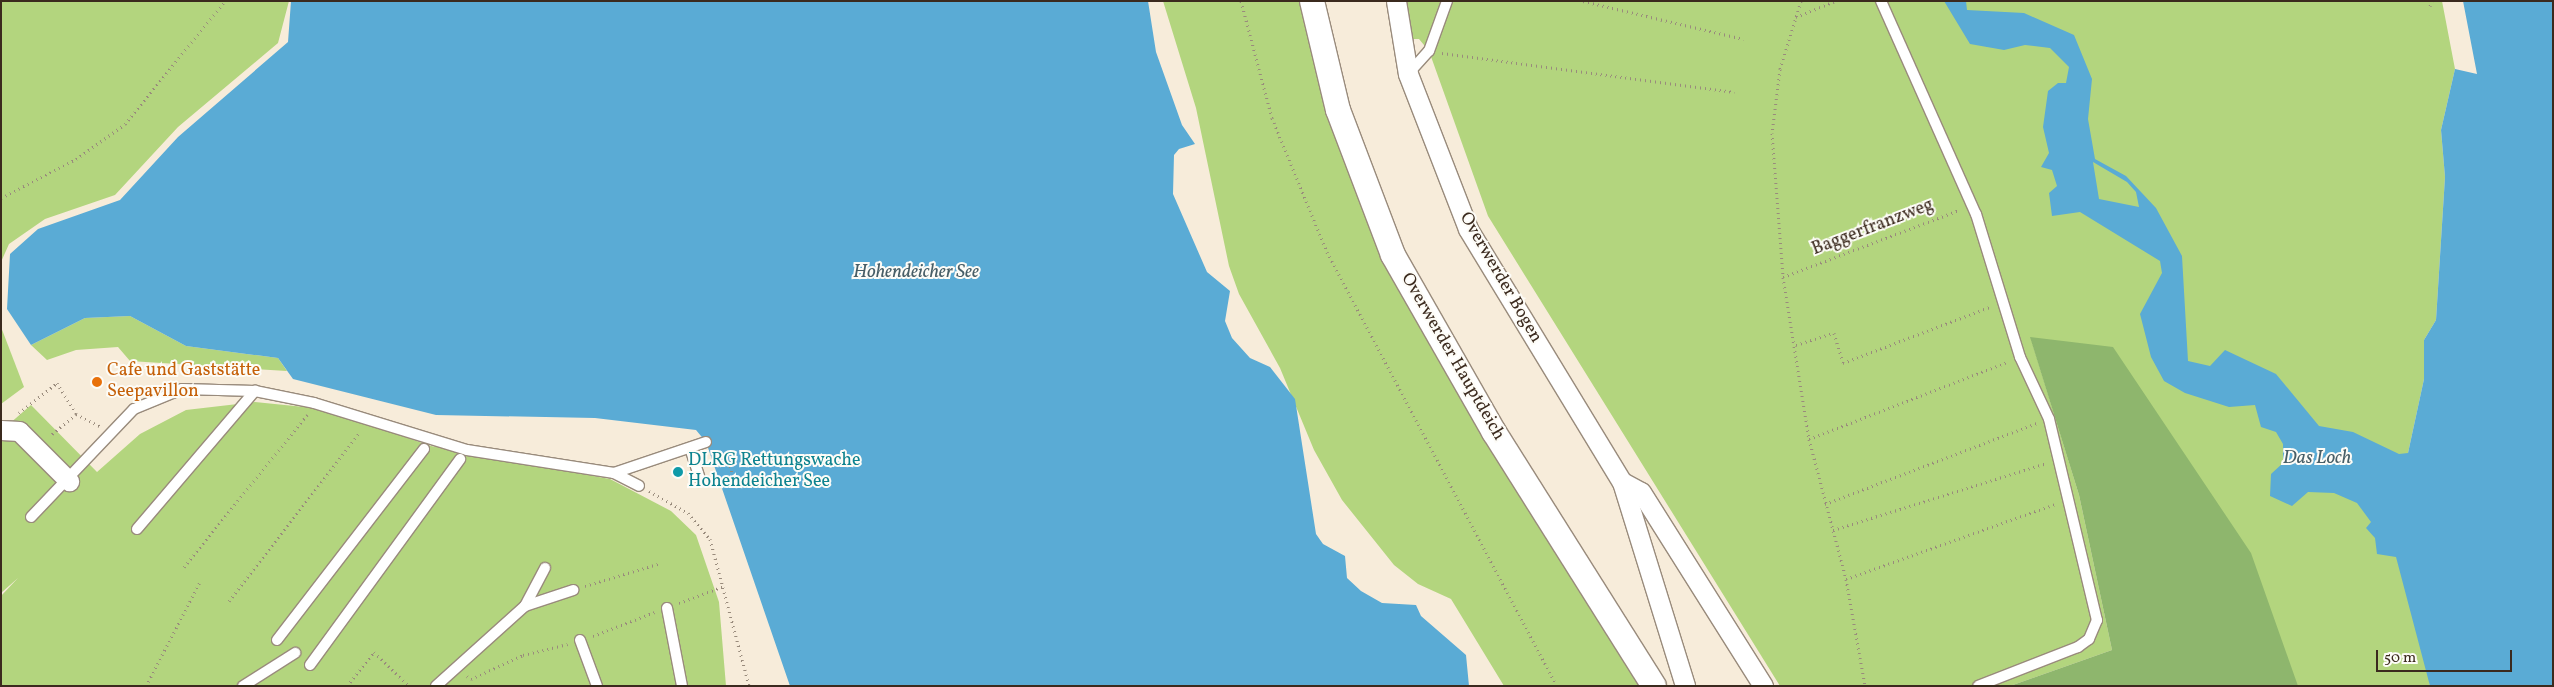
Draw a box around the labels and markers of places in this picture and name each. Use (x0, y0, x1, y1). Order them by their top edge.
place label: Cafe und Gaststätte Seepavillon (107, 361, 260, 404)
marker: Cafe und Gaststätte Seepavillon (91, 376, 103, 388)
place label: DLRG Rettungswache Hohendeicher See (688, 451, 860, 494)
marker: DLRG Rettungswache Hohendeicher See (672, 466, 684, 478)

